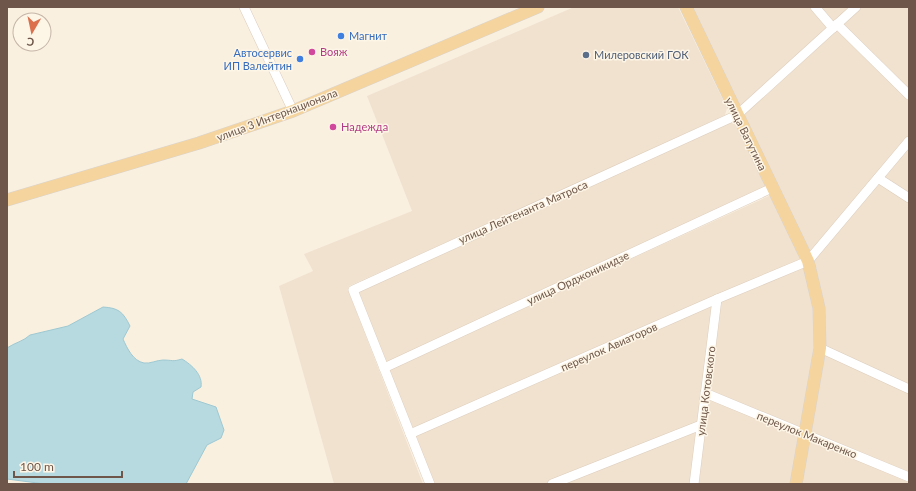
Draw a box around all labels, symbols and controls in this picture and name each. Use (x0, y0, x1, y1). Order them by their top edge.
north arrow (12, 12, 52, 52)
place label: Магнит (349, 29, 388, 42)
marker: Магнит (336, 31, 346, 41)
text: С (25, 35, 35, 49)
place label: Вояж (320, 45, 348, 58)
place label: Автосервис ИП Валейтин (224, 46, 292, 72)
marker: Вояж (307, 47, 317, 57)
place label: Милеровский ГОК (594, 48, 689, 61)
marker: Милеровский ГОК (581, 50, 591, 60)
marker: Автосервис ИП Валейтин (295, 54, 305, 64)
street label: улица 3 Интернационала (215, 85, 339, 144)
street label: улица Ватутина (723, 95, 770, 173)
place label: Надежда (341, 120, 388, 133)
marker: Надежда (328, 122, 338, 132)
street label: улица Лейтенанта Матроса (456, 177, 589, 246)
street label: улица Орджоникидзе (525, 248, 631, 307)
street label: переулок Авиаторов (559, 319, 659, 374)
street label: улица Котовского (694, 345, 717, 437)
street label: переулок Макаренко (755, 409, 859, 461)
scale bar (14, 453, 122, 479)
text: 100 m (20, 459, 54, 474)

